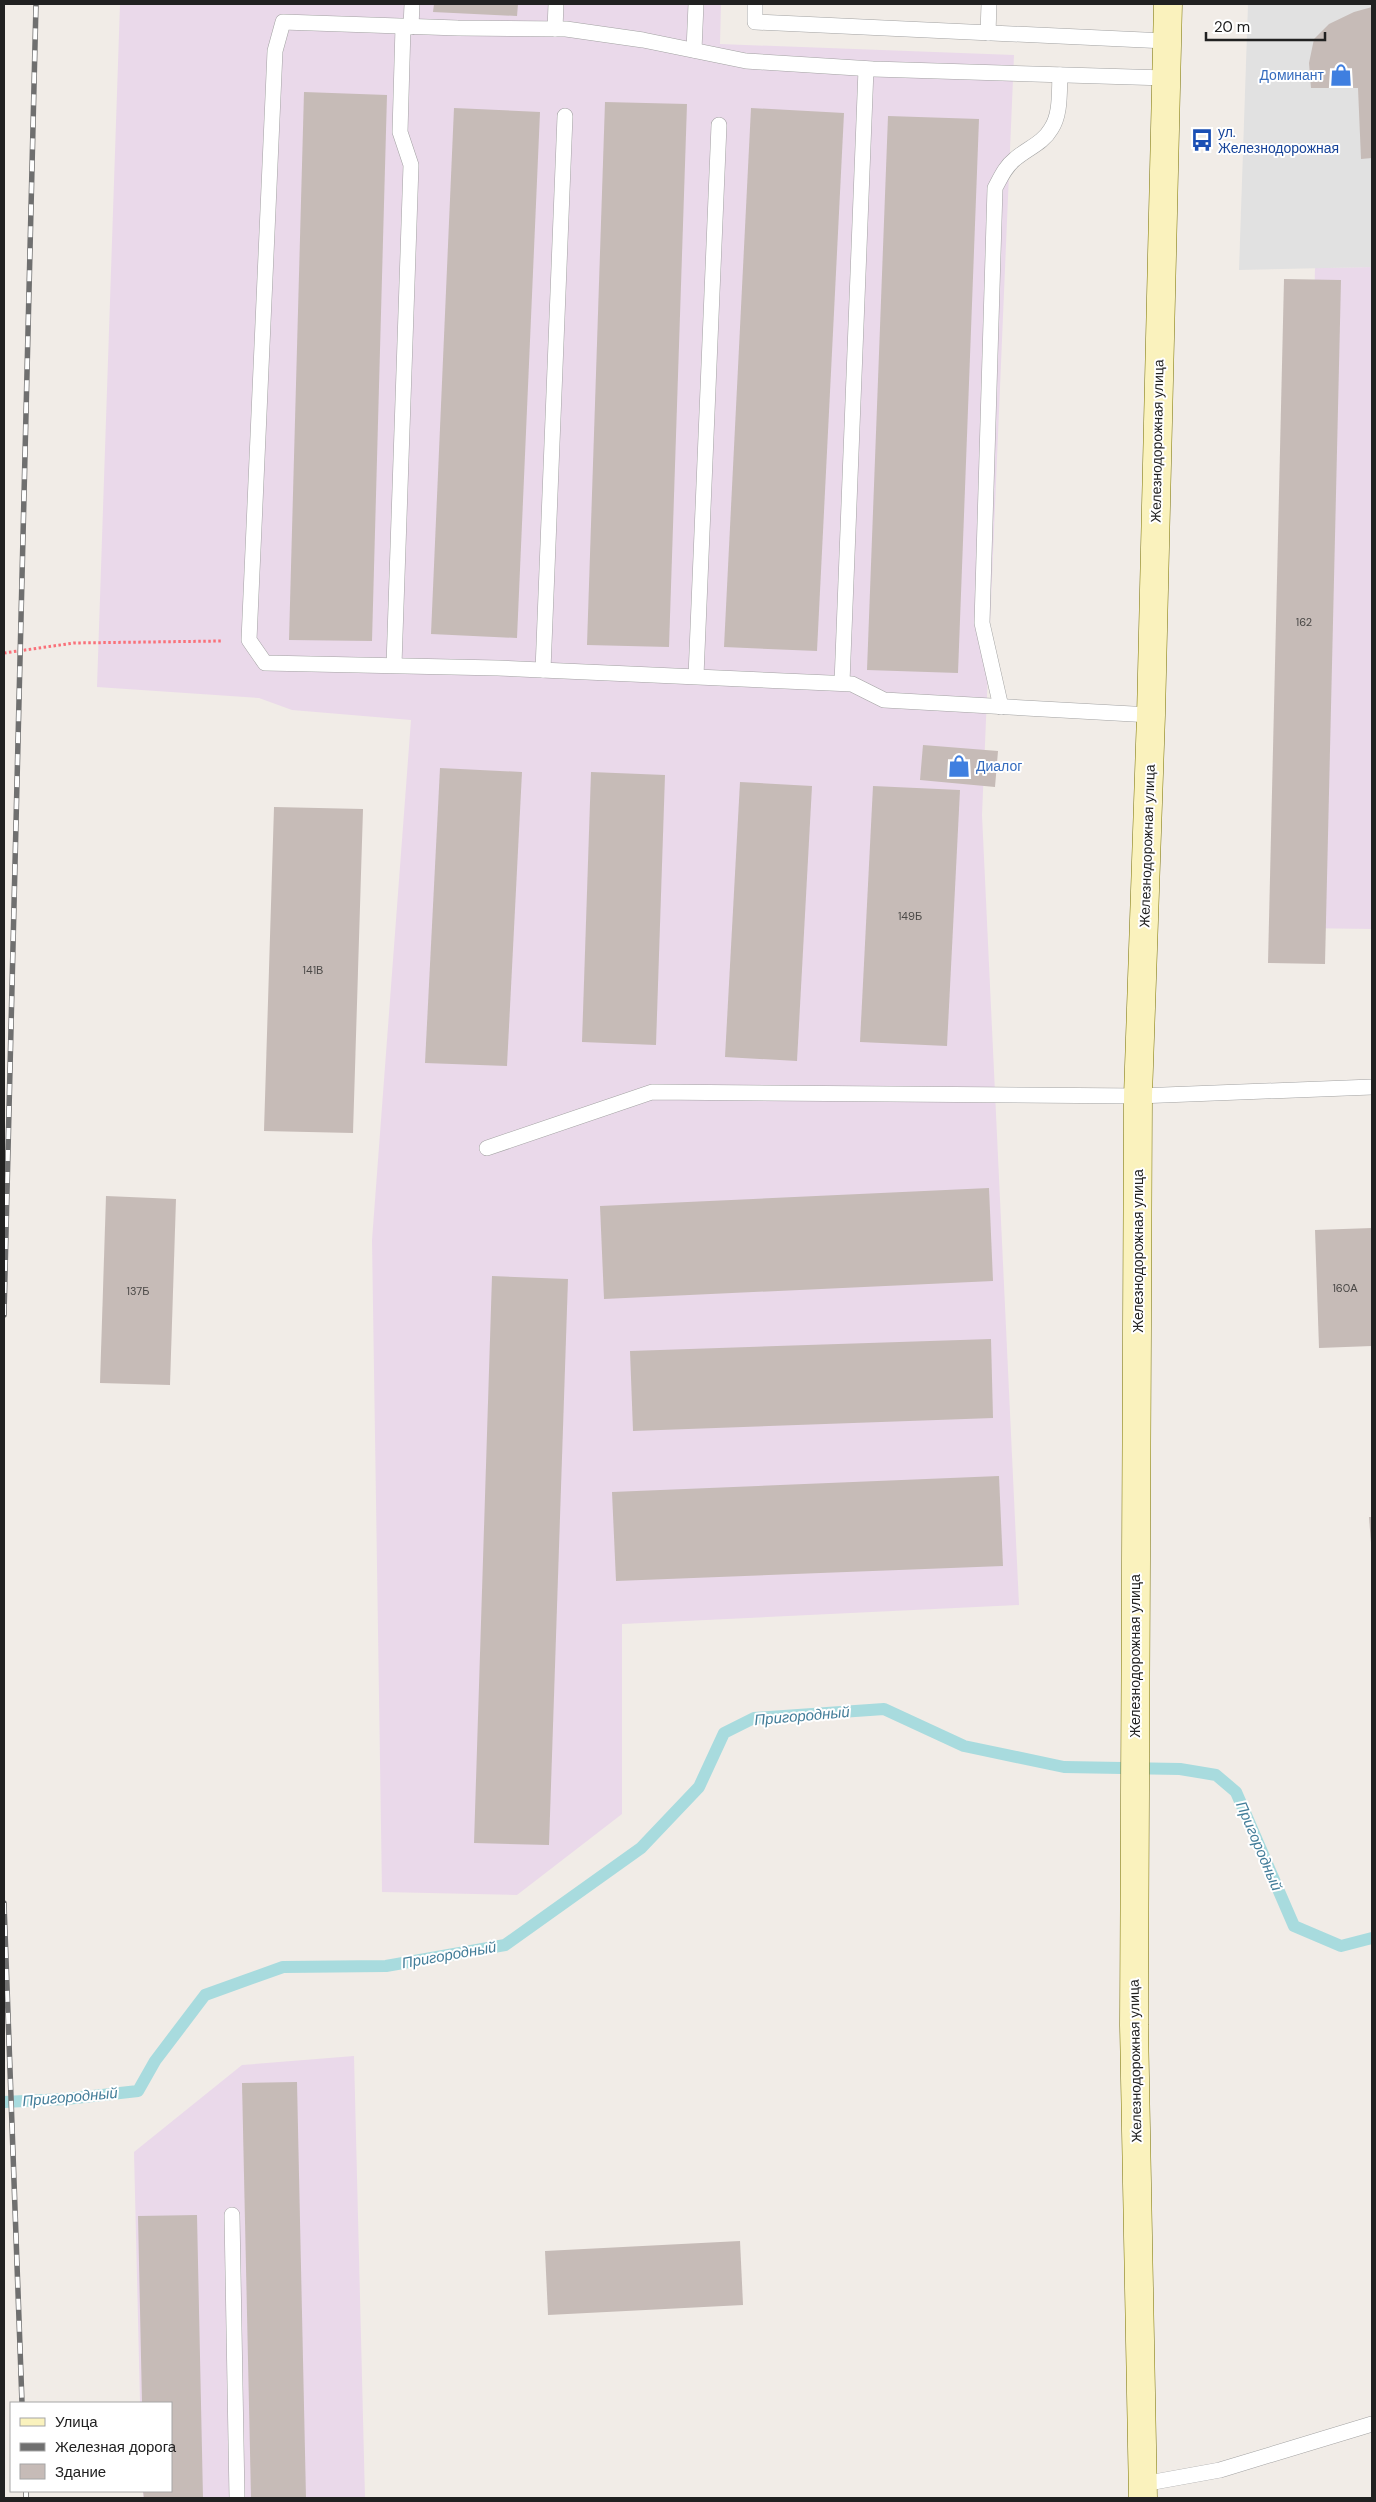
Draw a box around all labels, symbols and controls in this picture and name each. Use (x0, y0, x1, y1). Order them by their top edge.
scale bar (1206, 10, 1325, 42)
text: 20 m (1214, 17, 1250, 37)
shop icon: Доминант (1328, 62, 1354, 88)
place label: Доминант (1259, 66, 1325, 84)
place label: ул. Железнодорожная (1218, 123, 1339, 157)
bus stop icon: ул. Железнодорожная (1189, 127, 1215, 153)
street label: Железнодорожная улица (1147, 359, 1167, 523)
house number: 162 (1296, 615, 1312, 629)
shop icon: Диалог (946, 753, 972, 779)
place label: Диалог (976, 757, 1022, 775)
street label: Железнодорожная улица (1135, 764, 1159, 928)
house number: 149Б (898, 909, 922, 923)
house number: 141В (303, 963, 323, 977)
street label: Железнодорожная улица (1129, 1169, 1147, 1333)
house number: 160А (1332, 1281, 1358, 1295)
house number: 137Б (127, 1284, 149, 1298)
street label: Железнодорожная улица (1126, 1574, 1144, 1738)
water label: Пригородный (753, 1702, 851, 1730)
water label: Пригородный (1231, 1798, 1287, 1895)
water label: Пригородный (400, 1937, 499, 1973)
street label: Железнодорожная улица (1125, 1979, 1145, 2143)
water label: Пригородный (21, 2083, 119, 2111)
legend (10, 2402, 172, 2492)
text: Улица (55, 2412, 98, 2432)
text: Железная дорога (55, 2437, 177, 2457)
text: Здание (55, 2462, 106, 2482)

